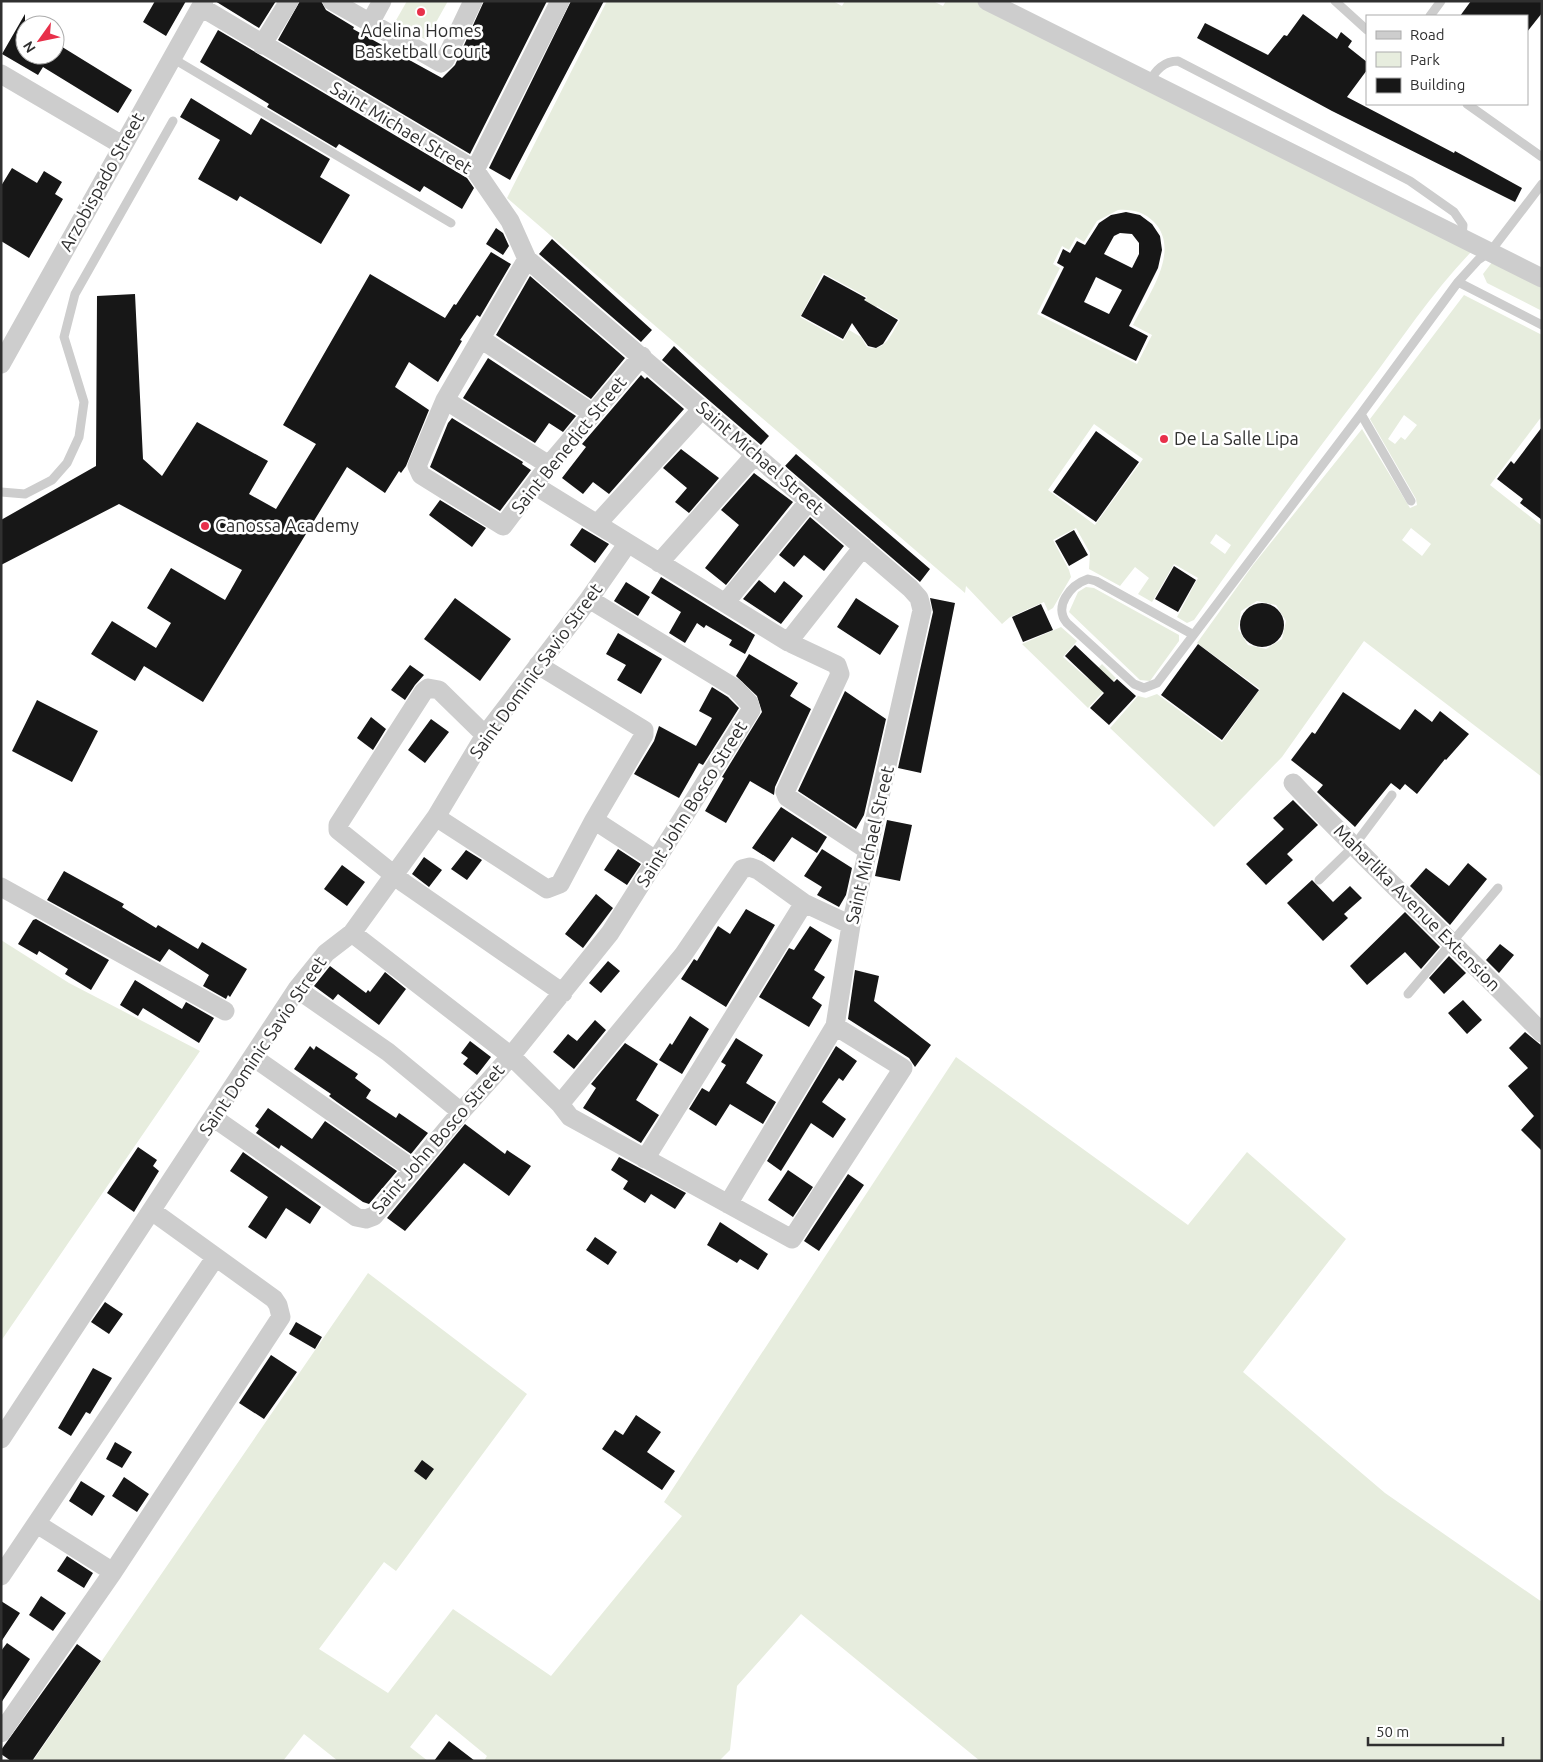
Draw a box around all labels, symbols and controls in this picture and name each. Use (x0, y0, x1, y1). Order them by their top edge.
marker: Adelina Homes Basketball Court (415, 6, 427, 18)
north arrow (15, 15, 65, 65)
legend (1366, 15, 1528, 105)
place label: Adelina Homes Basketball Court (354, 20, 488, 61)
text: Road (1410, 26, 1445, 43)
text: N (20, 38, 39, 56)
text: Park (1410, 51, 1440, 68)
text: Building (1410, 76, 1465, 93)
street label: Saint Michael Street (327, 77, 476, 177)
street label: Arzobispado Street (55, 109, 147, 254)
street label: Saint Benedict Street (507, 372, 630, 517)
street label: Saint Michael Street (693, 397, 828, 518)
place label: De La Salle Lipa (1174, 428, 1299, 448)
marker: De La Salle Lipa (1158, 433, 1170, 445)
place label: Canossa Academy (215, 515, 359, 535)
marker: Canossa Academy (199, 520, 211, 532)
street label: Saint Dominic Savio Street (465, 579, 605, 762)
street label: Saint John Bosco Street (632, 717, 750, 890)
street label: Saint Michael Street (841, 764, 897, 926)
street label: Maharlika Avenue Extension (1330, 820, 1505, 995)
street label: Saint Dominic Savio Street (195, 952, 330, 1139)
street label: Saint John Bosco Street (367, 1059, 508, 1217)
scale bar (1368, 1714, 1503, 1746)
text: 50 m (1376, 1723, 1409, 1740)

